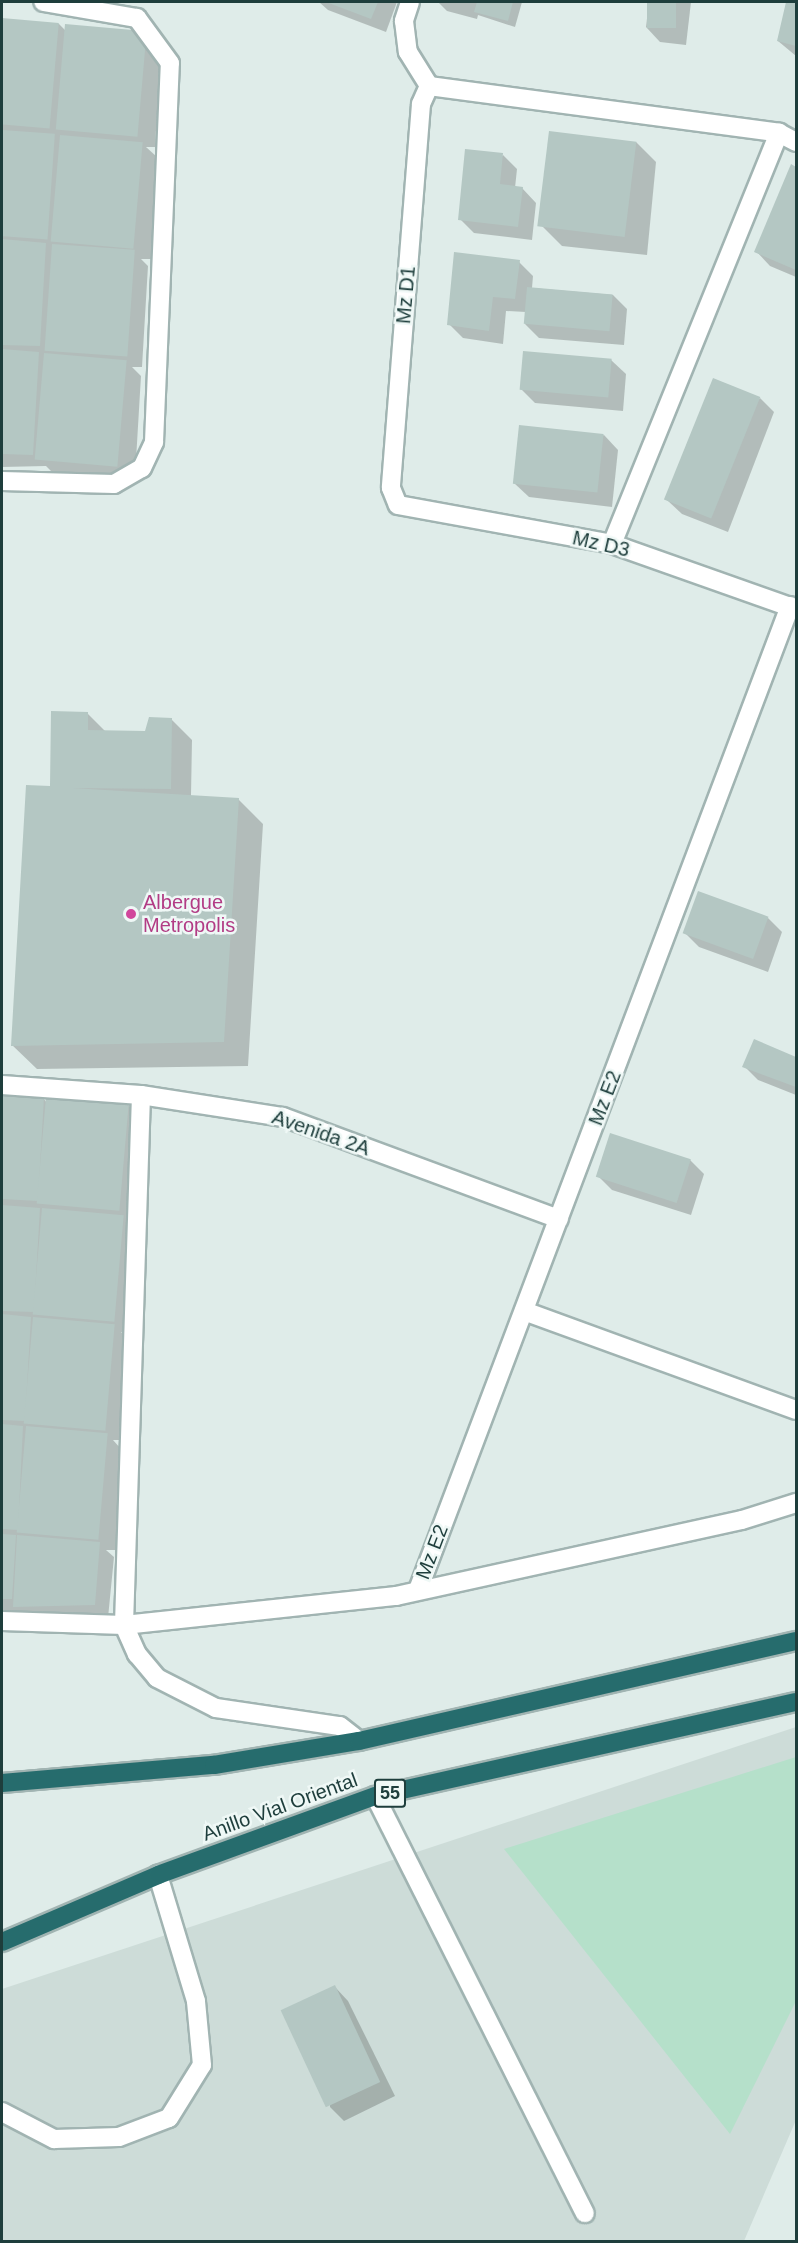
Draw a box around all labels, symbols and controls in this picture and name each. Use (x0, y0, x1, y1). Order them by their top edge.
street label: Mz D1 (392, 265, 420, 325)
street label: Mz D3 (570, 526, 632, 562)
place label: Albergue Metropolis (143, 891, 235, 938)
marker: Albergue Metropolis (124, 907, 138, 921)
street label: Mz E2 (584, 1067, 626, 1129)
street label: Avenida 2A (269, 1105, 373, 1161)
street label: Mz E2 (411, 1521, 453, 1583)
street label: Anillo Vial Oriental (199, 1768, 361, 1846)
road number: 55 (374, 1778, 406, 1808)

